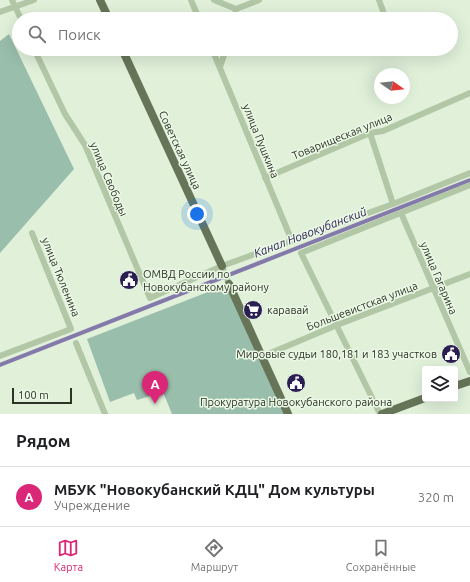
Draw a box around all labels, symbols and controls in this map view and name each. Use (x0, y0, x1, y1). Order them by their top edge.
search box (12, 12, 458, 56)
icon: search (26, 23, 48, 45)
text: Поиск (58, 26, 101, 43)
north arrow (374, 68, 410, 104)
street label: улица Пушкина (241, 102, 281, 180)
street label: Советская улица (157, 109, 203, 191)
street label: Товарищеская улица (290, 110, 394, 162)
street label: улица Свободы (88, 140, 130, 218)
your location (187, 204, 207, 224)
water label: Канал Новокубанский (252, 204, 369, 260)
street label: улица Тюленина (40, 236, 82, 318)
street label: улица Гагарина (418, 240, 460, 316)
place label: ОМВД России по Новокубанскому району (143, 268, 269, 293)
public building icon: ОМВД России по Новокубанскому району (118, 269, 140, 291)
street label: Большевистская улица (305, 279, 419, 333)
supermarket icon: каравай (242, 299, 264, 321)
place label: каравай (267, 304, 309, 316)
public building icon: Мировые судьи 180,181 и 183 участков (440, 343, 462, 365)
place label: Мировые судьи 180,181 и 183 участков (236, 348, 437, 360)
map controls (422, 366, 458, 402)
button: layers (422, 366, 458, 402)
pin: A (142, 371, 168, 404)
public building icon: Прокуратура Новокубанского района (285, 372, 307, 394)
scale bar (12, 386, 72, 405)
text: 100 m (18, 389, 49, 401)
place label: Прокуратура Новокубанского района (200, 396, 392, 408)
text: Рядом (16, 431, 71, 450)
text: МБУК "Новокубанский КДЦ" Дом культуры (54, 481, 375, 498)
text: A (24, 490, 34, 504)
text: 320 m (418, 490, 454, 504)
text: Учреждение (54, 498, 130, 512)
tab: Карта (54, 537, 83, 573)
tab: Маршрут (191, 537, 238, 573)
tab: Сохранённые (346, 537, 416, 573)

